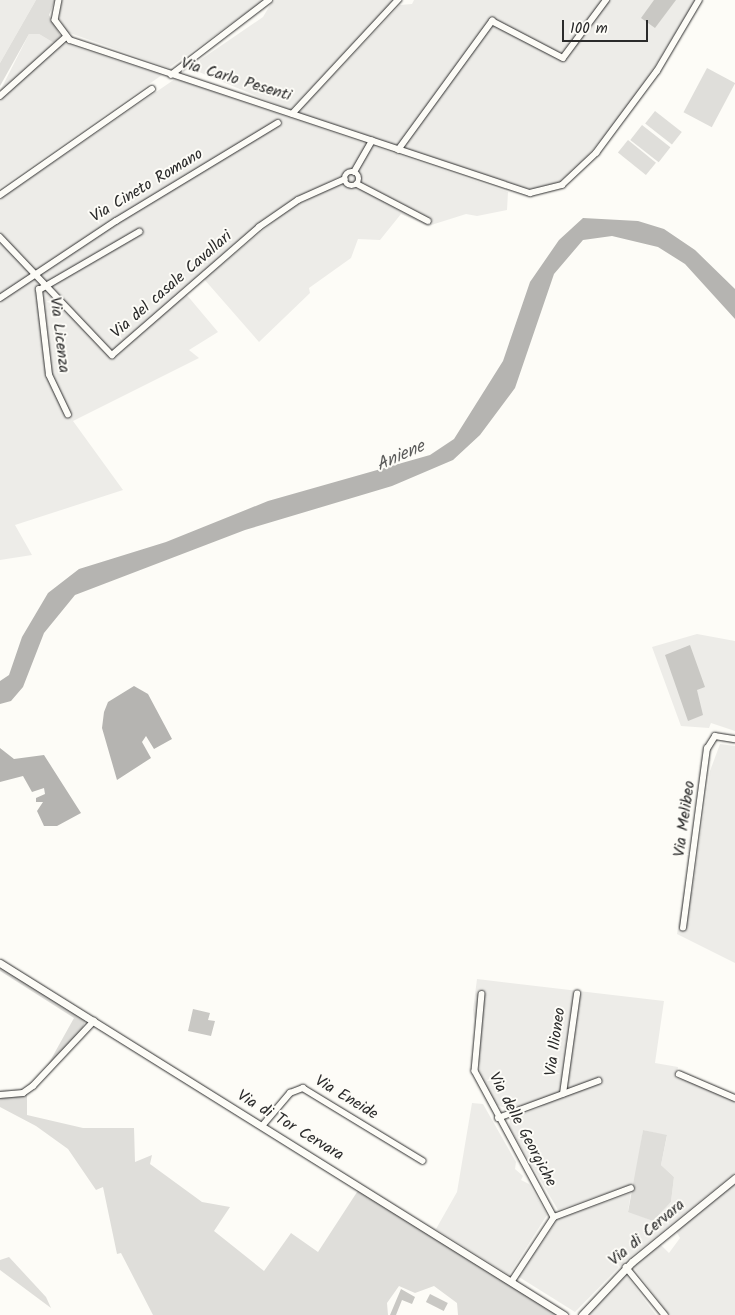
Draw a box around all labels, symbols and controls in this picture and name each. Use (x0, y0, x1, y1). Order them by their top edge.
scale bar (565, 10, 651, 42)
text: 100 m (570, 17, 608, 41)
street label: Via Carlo Pesenti (178, 54, 294, 106)
street label: Via Cineto Romano (87, 145, 207, 227)
street label: Via del casale Cavallari (108, 227, 236, 343)
street label: Via Licenza (45, 296, 73, 374)
water label: Aniene (373, 437, 429, 477)
street label: Via Melibeo (670, 780, 700, 858)
street label: Via Ilioneo (542, 1006, 570, 1078)
street label: Via delle Georgiche (484, 1070, 560, 1190)
street label: Via Eneide (311, 1072, 381, 1124)
street label: Via di Tor Cervara (233, 1087, 347, 1165)
street label: Via di Cervara (605, 1196, 689, 1270)

